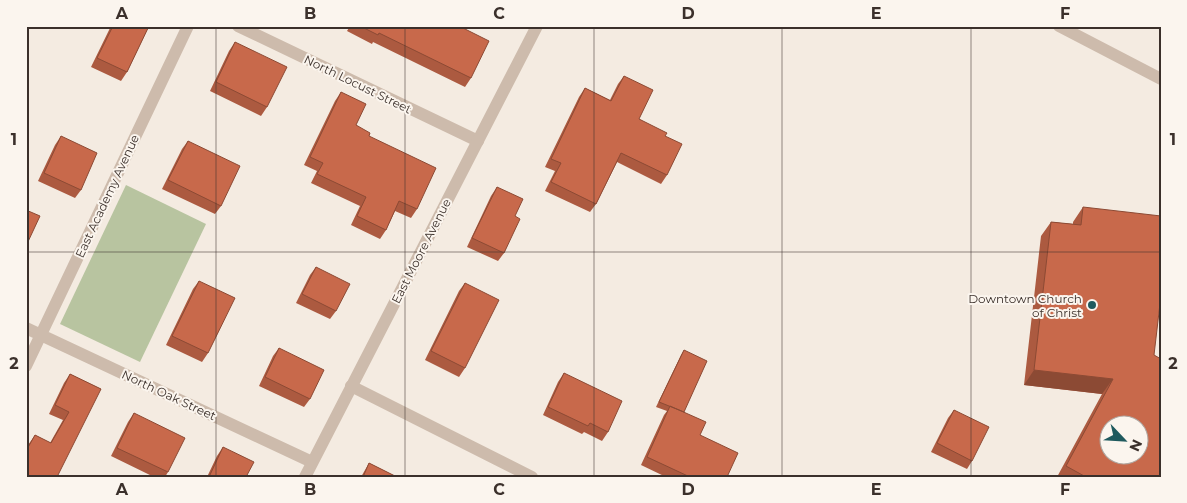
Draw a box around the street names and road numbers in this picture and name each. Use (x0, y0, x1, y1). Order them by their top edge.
street label: North Locust Street (302, 51, 414, 117)
street label: East Academy Avenue (72, 132, 142, 260)
street label: East Moore Avenue (388, 196, 454, 306)
street label: North Oak Street (120, 367, 219, 423)

